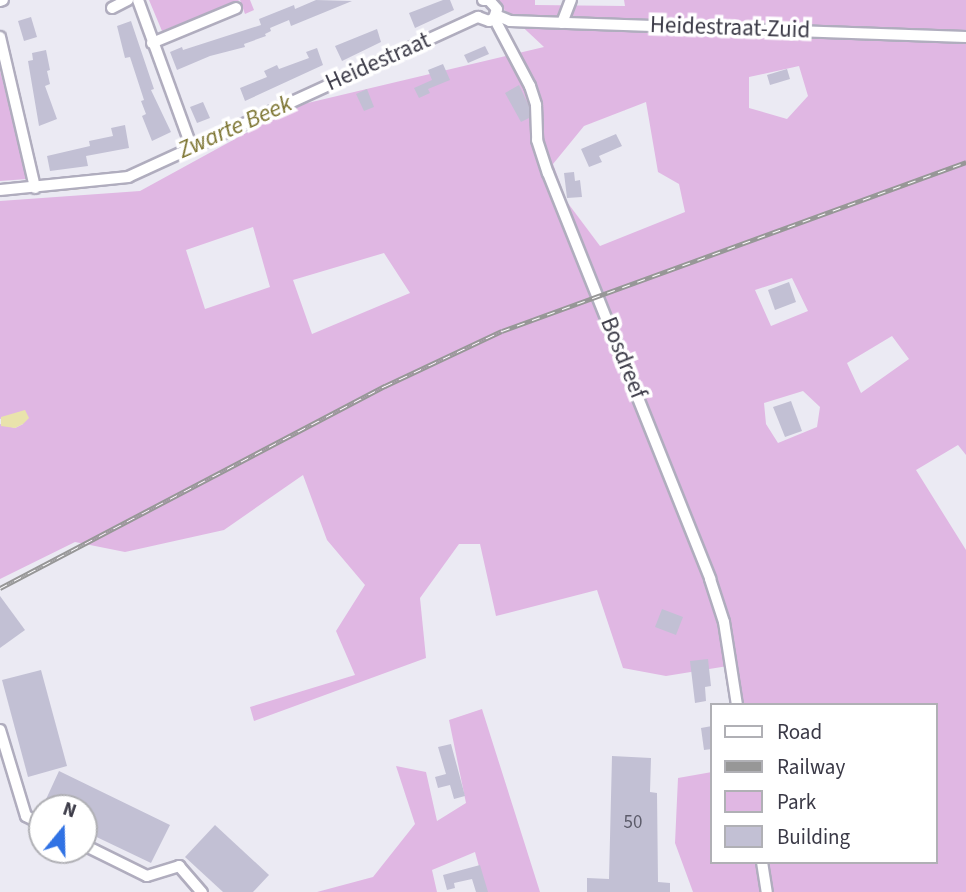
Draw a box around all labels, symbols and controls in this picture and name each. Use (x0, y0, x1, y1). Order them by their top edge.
street label: Heidestraat-Zuid (649, 11, 811, 45)
street label: Heidestraat (322, 27, 434, 97)
water label: Zwarte Beek (174, 89, 296, 165)
street label: Bosdreef (594, 313, 652, 403)
legend (710, 703, 938, 864)
text: Road (777, 717, 822, 747)
text: Railway (777, 752, 845, 782)
text: Park (777, 787, 816, 817)
north arrow (28, 794, 98, 864)
text: N (59, 796, 80, 825)
house number: 50 (624, 812, 642, 834)
text: Building (777, 822, 850, 852)

